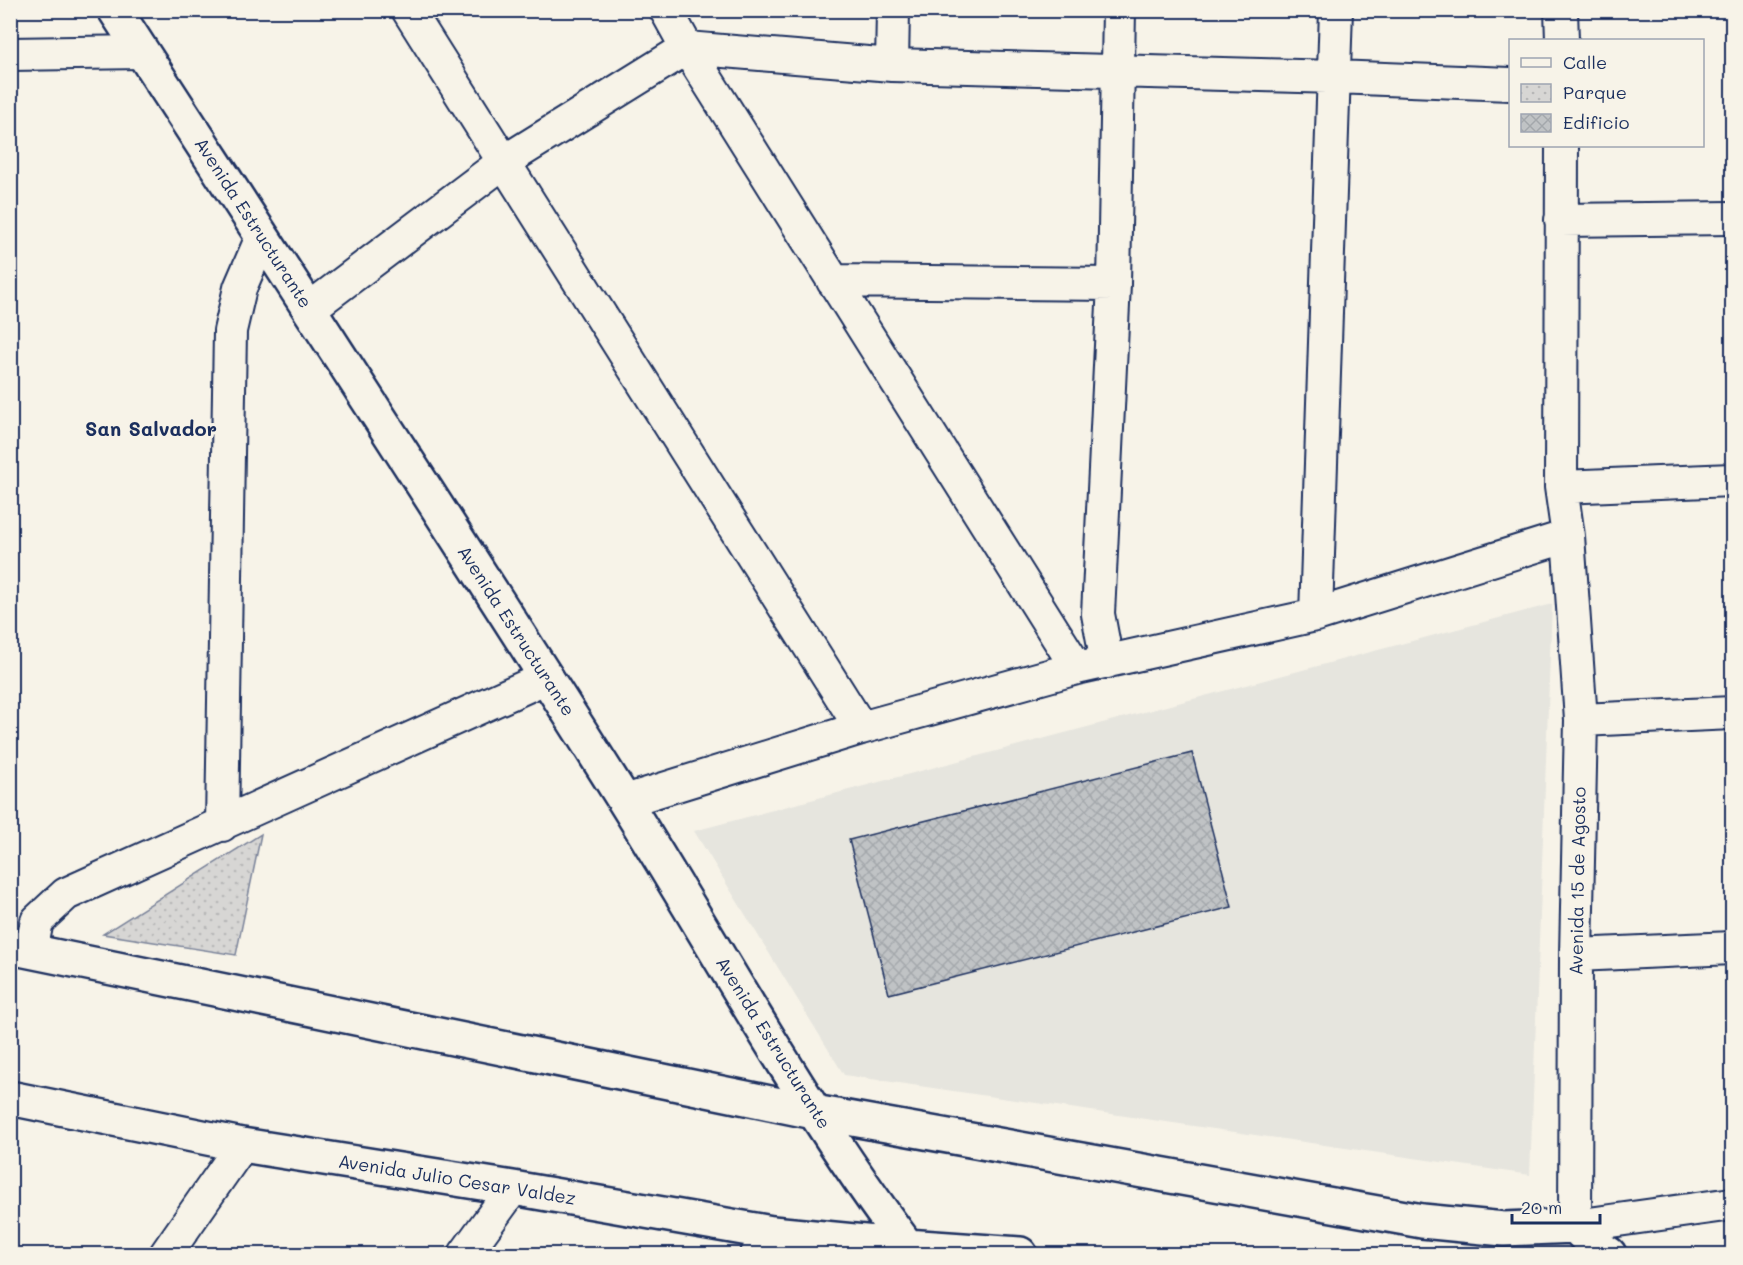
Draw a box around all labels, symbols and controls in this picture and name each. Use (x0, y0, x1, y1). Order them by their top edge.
legend (1509, 39, 1704, 147)
text: Calle (1563, 50, 1607, 74)
text: Parque (1563, 80, 1627, 104)
text: Edificio (1563, 110, 1630, 134)
street label: Avenida Estructurante (190, 133, 318, 312)
district label: San Salvador (85, 415, 217, 441)
street label: Avenida Estructurante (453, 541, 581, 720)
street label: Avenida 15 de Agosto (1563, 786, 1591, 976)
street label: Avenida Estructurante (711, 952, 837, 1133)
street label: Avenida Julio Cesar Valdez (337, 1148, 578, 1210)
scale bar (1512, 1187, 1600, 1225)
text: 20 m (1521, 1195, 1562, 1219)

